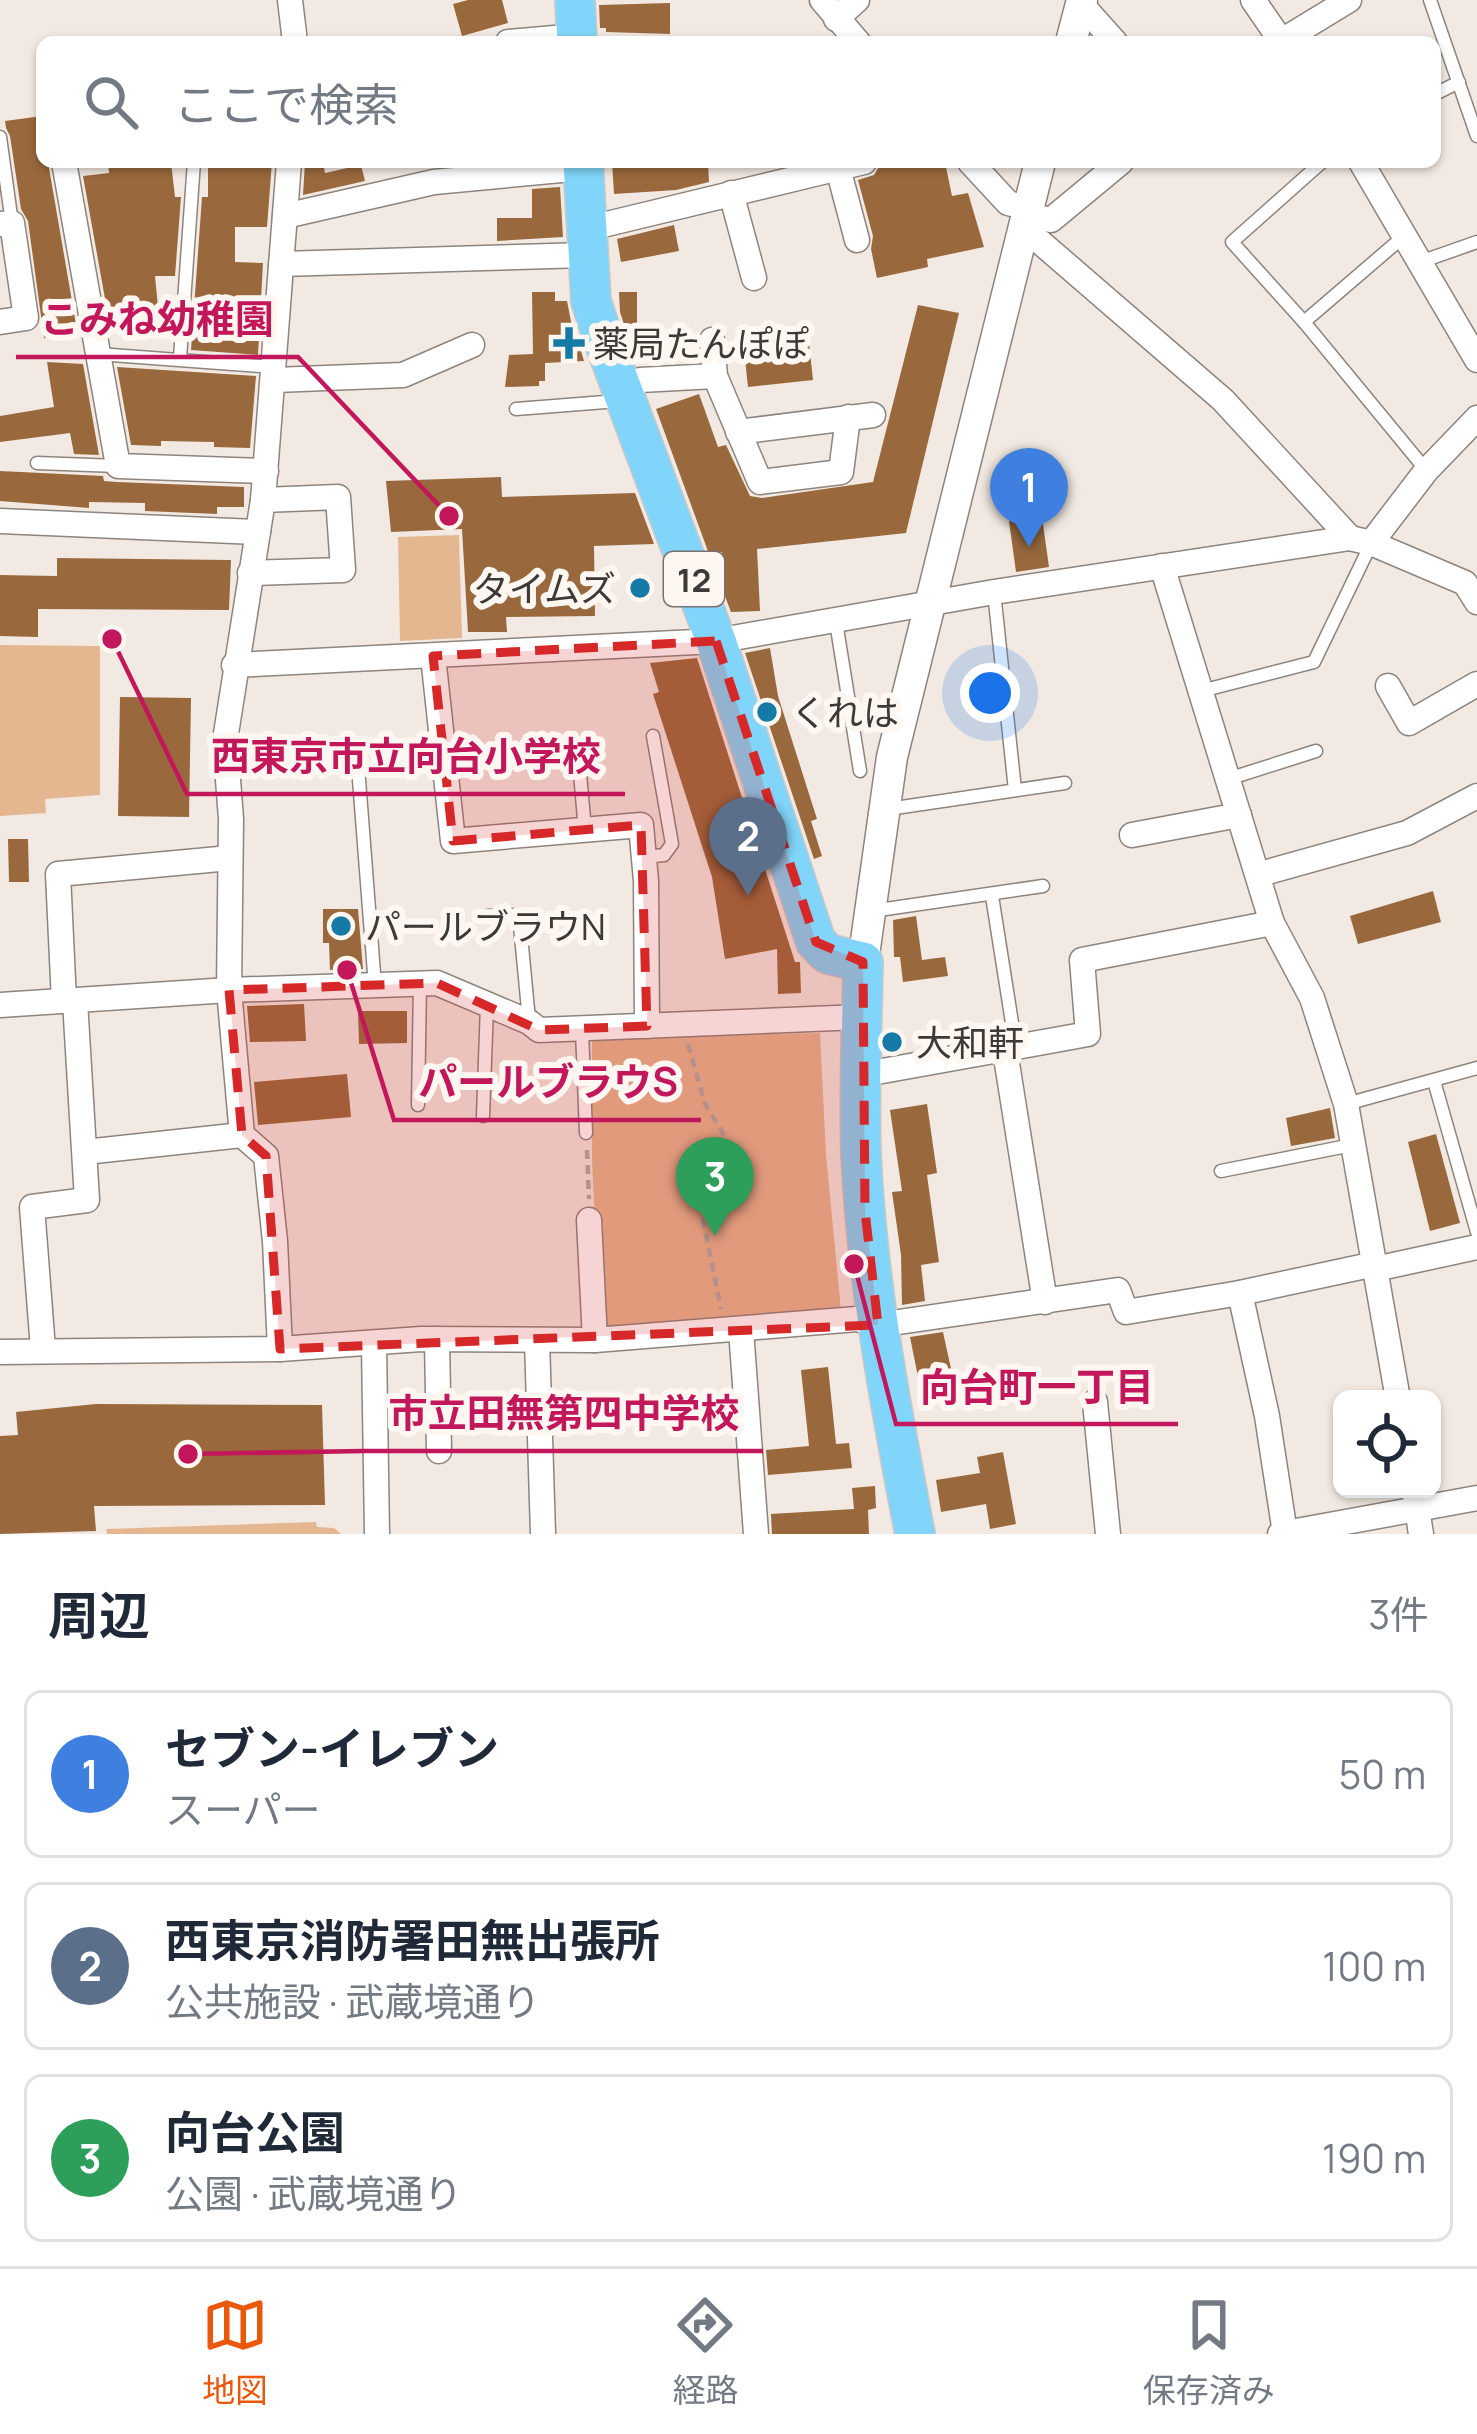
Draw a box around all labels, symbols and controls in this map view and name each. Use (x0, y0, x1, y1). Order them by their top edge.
search box (36, 36, 1441, 168)
icon: search (78, 69, 144, 135)
text: ここで検索 (174, 73, 399, 135)
callout: こみね幼稚園 (16, 282, 298, 357)
text: こみね幼稚園 (40, 291, 274, 345)
place label: 薬局たんぽぽ (593, 319, 809, 368)
marker: 薬局たんぽぽ (556, 330, 582, 356)
pin: 1 (990, 448, 1068, 547)
road number: 12 (664, 552, 724, 606)
place label: タイムズ (473, 564, 616, 613)
marker: タイムズ (627, 575, 653, 601)
your location (960, 663, 1020, 723)
place label: くれは (791, 688, 899, 737)
marker: くれは (754, 699, 780, 725)
callout: 西東京市立向台小学校 (187, 719, 625, 794)
text: 西東京市立向台小学校 (211, 728, 601, 782)
pin: 2 (709, 797, 787, 896)
place label: パールブラウN (365, 902, 606, 951)
marker: パールブラウN (328, 913, 354, 939)
place label: 大和軒 (916, 1018, 1024, 1067)
marker: 大和軒 (879, 1029, 905, 1055)
callout: パールブラウS (394, 1045, 701, 1120)
text: パールブラウS (418, 1054, 678, 1108)
pin: 3 (676, 1137, 754, 1236)
callout: 向台町一丁目 (896, 1349, 1178, 1424)
text: 向台町一丁目 (920, 1359, 1154, 1413)
callout: 市立田無第四中学校 (364, 1376, 763, 1451)
text: 市立田無第四中学校 (388, 1385, 740, 1439)
map controls (1333, 1390, 1441, 1498)
button: locate (1333, 1390, 1441, 1498)
text: 周辺 (48, 1580, 150, 1649)
text: 3件 (1368, 1587, 1429, 1641)
text: セブン-イレブン (165, 1717, 499, 1779)
text: 1 (81, 1747, 99, 1801)
text: 50 m (1339, 1747, 1426, 1801)
text: スーパー (165, 1782, 321, 1836)
text: 西東京消防署田無出張所 (165, 1909, 660, 1971)
text: 2 (78, 1939, 102, 1993)
text: 100 m (1322, 1939, 1426, 1993)
text: 公共施設 · 武蔵境通り (165, 1974, 540, 2028)
text: 向台公園 (165, 2101, 345, 2163)
text: 3 (79, 2131, 101, 2185)
text: 190 m (1322, 2131, 1426, 2185)
text: 公園 · 武蔵境通り (165, 2166, 462, 2220)
tab: 地図 (202, 2292, 268, 2412)
tab: 経路 (672, 2292, 738, 2412)
tab: 保存済み (1143, 2292, 1275, 2412)

